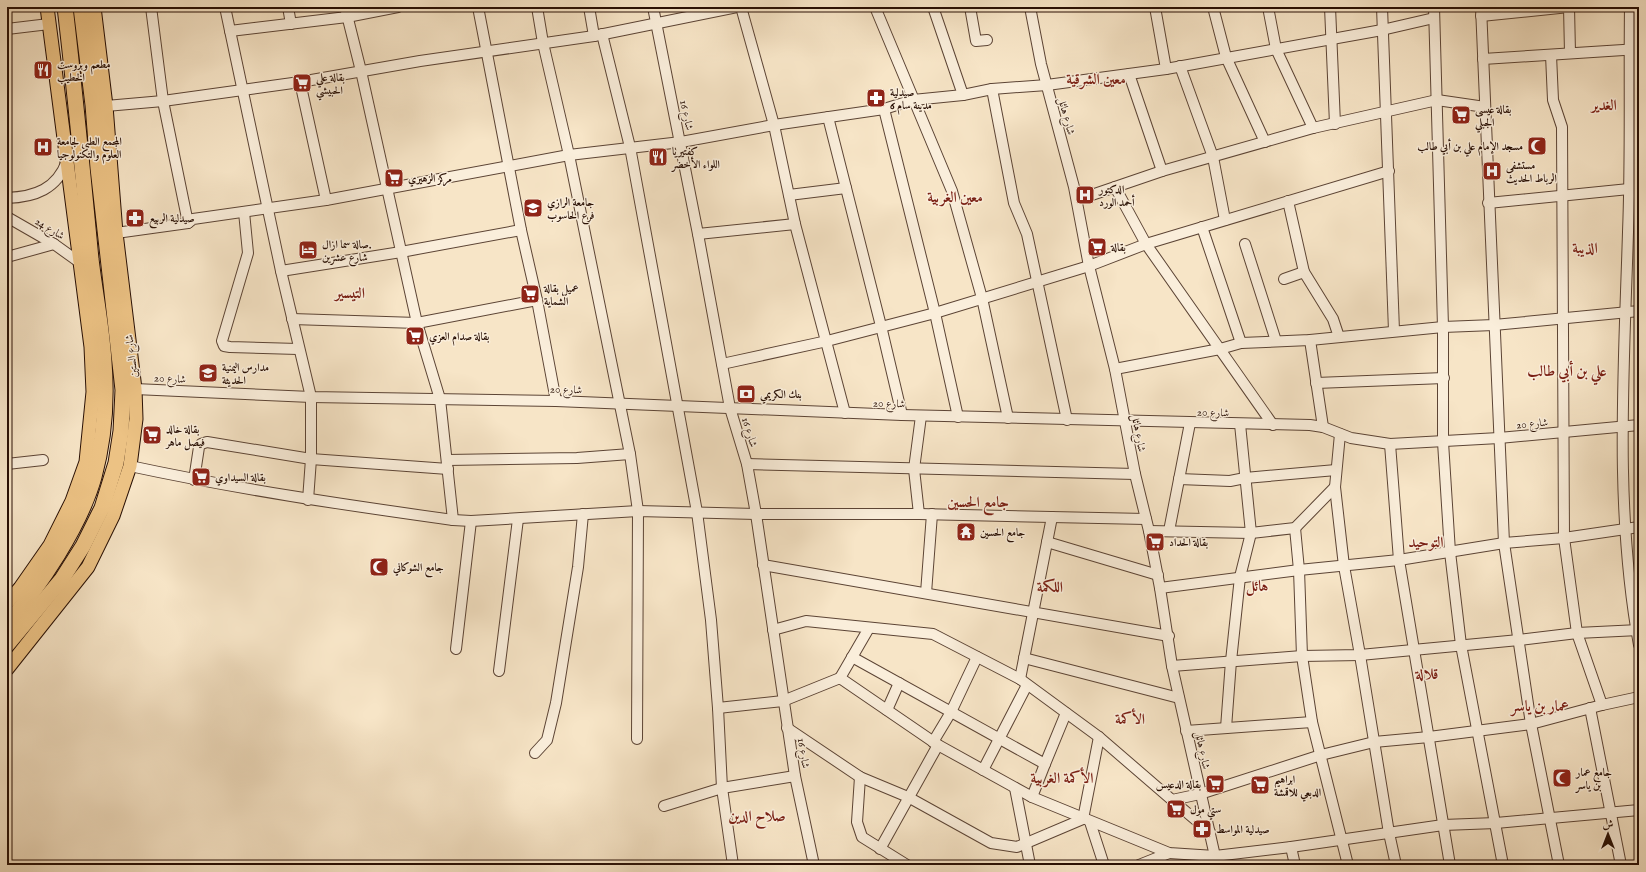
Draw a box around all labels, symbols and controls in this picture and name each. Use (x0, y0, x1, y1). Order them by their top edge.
place label: مطعم وبروست الخطيب (57, 58, 111, 85)
restaurant icon: مطعم وبروست الخطيب (32, 59, 54, 81)
district label: معين الشرقية (1066, 70, 1126, 90)
place label: بقالة علي الحبيشي (315, 71, 345, 101)
supermarket icon: بقالة علي الحبيشي (291, 72, 313, 94)
place label: صيدلية مدينة سام 6 (890, 86, 932, 115)
pharmacy icon: صيدلية مدينة سام 6 (865, 87, 887, 109)
street label: شارع هائل (1052, 96, 1078, 137)
district label: الغدير (1589, 96, 1617, 115)
street label: شارع 16 (674, 99, 696, 132)
place label: بقالة عيسى الجبلي (1474, 103, 1511, 133)
supermarket icon: بقالة عيسى الجبلي (1450, 104, 1472, 126)
place label: المجمع الطبي لجامعة العلوم والتكنولوجيا (57, 135, 122, 164)
mosque icon: مسجد الإمام علي بن أبي طالب (1526, 135, 1548, 157)
hospital icon: المجمع الطبي لجامعة العلوم والتكنولوجيا (32, 136, 54, 158)
place label: مسجد الإمام علي بن أبي طالب (1417, 138, 1523, 157)
place label: كفتيريا اللواء الأخضر (670, 145, 720, 172)
restaurant icon: كفتيريا اللواء الأخضر (647, 146, 669, 168)
place label: مستشفى الرباط الحديث (1505, 159, 1557, 186)
hospital icon: مستشفى الرباط الحديث (1481, 160, 1503, 182)
supermarket icon: مركز الزهيري (383, 167, 405, 189)
place label: مركز الزهيري (408, 172, 452, 187)
place label: الدكتور أحمد الورد (1097, 183, 1135, 210)
hospital icon: الدكتور أحمد الورد (1074, 184, 1096, 206)
district label: معين الغربية (927, 188, 983, 207)
place label: جامعة الرازي فرع الحاسوب (547, 196, 595, 225)
school or university icon: جامعة الرازي فرع الحاسوب (522, 197, 544, 219)
pharmacy icon: صيدلية الربيع (124, 207, 146, 229)
place label: صيدلية الربيع (149, 212, 195, 229)
street label: شارع 24 (31, 215, 67, 245)
supermarket icon: بقالة (1086, 236, 1108, 258)
place label: صالة سما ازال. شارع عشرين (322, 238, 372, 267)
hotel icon: صالة سما ازال. شارع عشرين (297, 239, 319, 261)
district label: الذيبة (1572, 239, 1598, 258)
place label: بقالة (1110, 241, 1126, 255)
place label: عميل بقالة الشماية (543, 282, 579, 309)
supermarket icon: عميل بقالة الشماية (519, 283, 541, 305)
district label: التيسير (333, 284, 365, 303)
supermarket icon: بقالة صدام العزي (404, 325, 426, 347)
place label: بقالة صدام العزي (429, 330, 489, 346)
street label: شارع الستين (122, 333, 144, 378)
district label: علي بن أبي طالب (1527, 360, 1607, 386)
place label: مدارس اليمنية الحديثة (222, 361, 269, 388)
school or university icon: مدارس اليمنية الحديثة (197, 362, 219, 384)
street label: شارع 20 (153, 371, 186, 389)
street label: شارع 20 (550, 382, 582, 400)
bank icon: بنك الكريمي (735, 383, 757, 405)
place label: بنك الكريمي (760, 388, 802, 404)
street label: شارع 20 (873, 396, 905, 414)
street label: شارع 20 (1197, 405, 1229, 423)
street label: شارع هائل (1126, 413, 1149, 454)
street label: شارع 16 (736, 416, 760, 449)
street label: شارع 20 (1515, 416, 1549, 434)
place label: بقالة خالد فيصل ماهر (165, 423, 205, 451)
supermarket icon: بقالة خالد فيصل ماهر (141, 424, 163, 446)
supermarket icon: بقالة السيداوي (190, 466, 212, 488)
place label: بقالة السيداوي (215, 471, 266, 486)
district label: جامع الحسين (947, 493, 1009, 516)
temple icon: جامع الحسين (955, 521, 977, 543)
place label: جامع الحسين (980, 526, 1026, 543)
supermarket icon: بقالة الحداد (1144, 531, 1166, 553)
district label: التوحيد (1408, 533, 1444, 552)
place label: بقالة الحداد (1169, 536, 1208, 550)
mosque icon: جامع الشوكاني (368, 556, 390, 578)
place label: جامع الشوكاني (392, 561, 444, 578)
district label: هائل (1246, 577, 1269, 597)
district label: اللكمة (1037, 578, 1063, 597)
district label: قلالة (1415, 665, 1438, 684)
district label: عمار بن ياسر (1509, 697, 1569, 717)
district label: الأكمة (1115, 708, 1145, 729)
street label: شارع هائل (1189, 730, 1213, 771)
street label: شارع 16 (792, 737, 812, 770)
place label: جامع عمار بن ياسر (1574, 766, 1612, 793)
district label: الأكمة الغربية (1031, 767, 1093, 788)
mosque icon: جامع عمار بن ياسر (1551, 767, 1573, 789)
supermarket icon: بقالة الدعيس (1204, 773, 1226, 795)
place label: ابراهيم الدبعي للاقمشة (1274, 773, 1321, 802)
supermarket icon: ابراهيم الدبعي للاقمشة (1249, 774, 1271, 796)
place label: بقالة الدعيس (1156, 778, 1201, 792)
supermarket icon: ستي مول (1165, 798, 1187, 820)
place label: ستي مول (1190, 803, 1221, 820)
district label: صلاح الدين (728, 807, 786, 830)
north arrow (1588, 814, 1628, 854)
pharmacy icon: صيدلية المواسط (1191, 818, 1213, 840)
text: ش (1603, 818, 1614, 832)
place label: صيدلية المواسط (1216, 823, 1270, 837)

